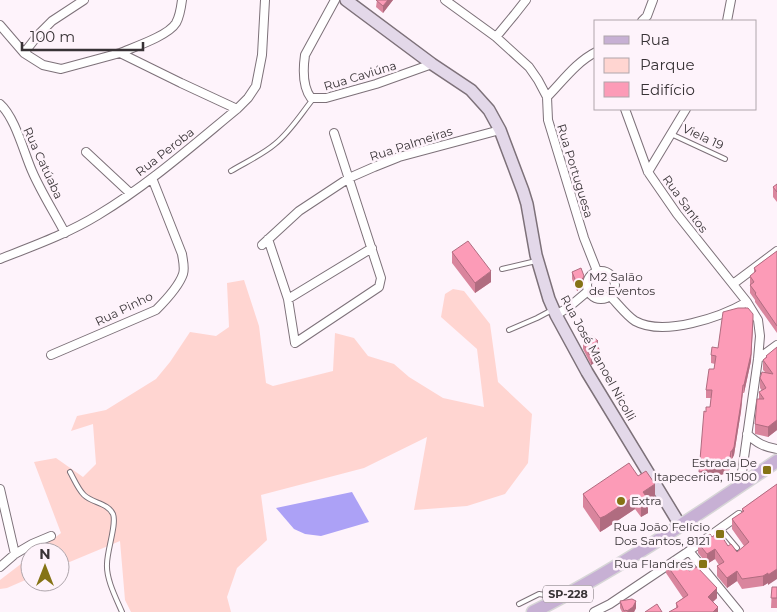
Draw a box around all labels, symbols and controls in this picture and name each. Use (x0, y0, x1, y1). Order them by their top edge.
scale bar (22, 20, 144, 52)
legend (594, 20, 757, 110)
text: 100 m (30, 27, 75, 46)
text: Rua (640, 30, 670, 49)
text: Parque (640, 55, 695, 74)
street label: Rua Caviúna (322, 57, 398, 94)
text: Edifício (640, 80, 695, 99)
street label: Viela 19 (680, 121, 726, 153)
street label: Rua Portuguesa (554, 122, 597, 220)
street label: Rua Palmeiras (368, 123, 454, 164)
street label: Rua Catúaba (20, 124, 67, 201)
street label: Rua Peroba (132, 124, 197, 179)
street label: Rua Santos (659, 172, 711, 236)
place label: M2 Salão de Eventos (589, 269, 655, 298)
marker: M2 Salão de Eventos (573, 278, 585, 290)
street label: Rua Pinho (92, 288, 155, 329)
street label: Rua José Manoel Nicolli (558, 292, 639, 423)
place label: Estrada De Itapecerica, 11500 (654, 455, 757, 484)
marker: Estrada De Itapecerica, 11500 (761, 464, 773, 476)
place label: Extra (631, 493, 662, 508)
marker: Extra (615, 495, 627, 507)
place label: Rua João Felício Dos Santos, 8121 (613, 519, 710, 548)
marker: Rua João Felício Dos Santos, 8121 (714, 528, 726, 540)
north arrow (20, 542, 70, 592)
text: N (39, 545, 51, 563)
place label: Rua Flandres (614, 556, 693, 571)
marker: Rua Flandres (697, 558, 709, 570)
road number: SP-228 (543, 586, 593, 602)

